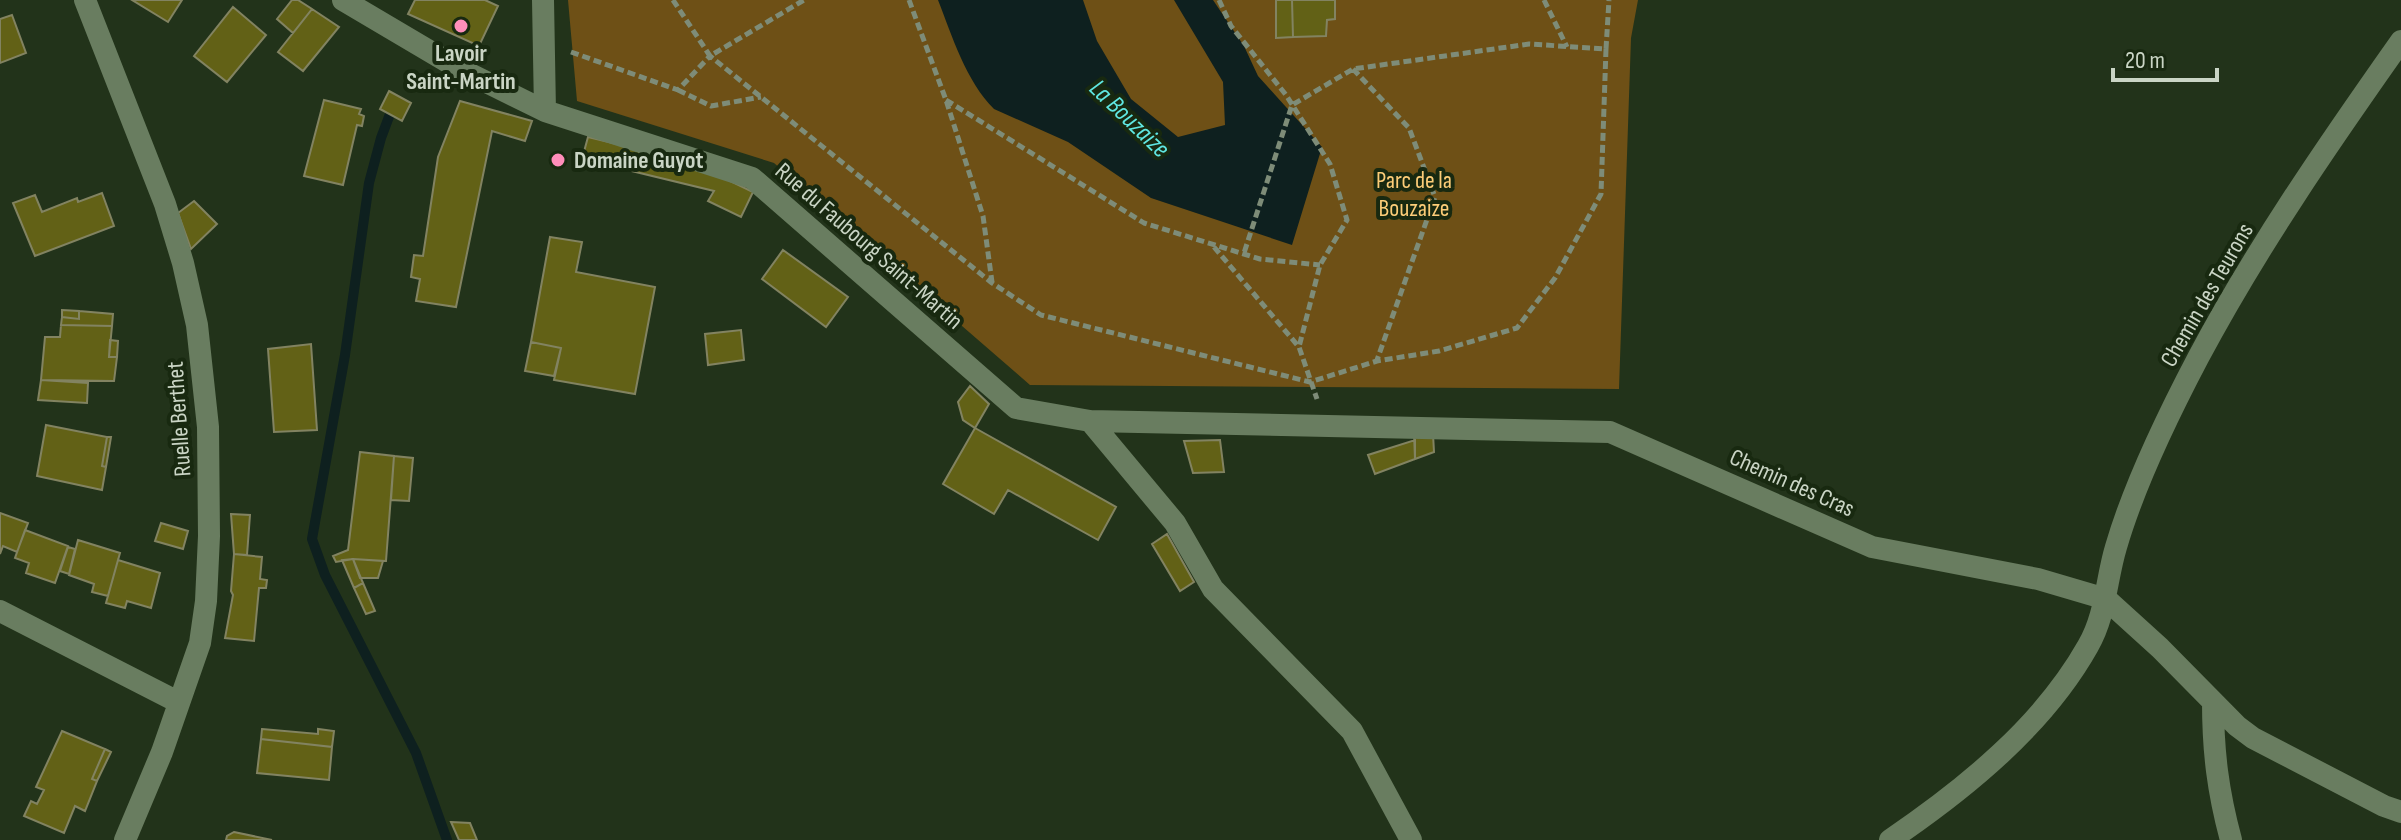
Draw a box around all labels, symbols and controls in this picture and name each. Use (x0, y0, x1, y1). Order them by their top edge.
marker: Lavoir Saint-Martin (452, 17, 470, 35)
scale bar (2113, 32, 2217, 82)
place label: Lavoir Saint-Martin (406, 39, 516, 96)
text: 20 m (2125, 46, 2165, 75)
water label: La Bouzaize (1082, 73, 1176, 165)
place label: Domaine Guyot (574, 146, 704, 175)
marker: Domaine Guyot (549, 151, 567, 169)
street label: Rue du Faubourg Saint-Martin (769, 157, 969, 335)
park label: Parc de la Bouzaize (1376, 166, 1452, 223)
street label: Chemin des Teurons (2154, 218, 2260, 372)
street label: Ruelle Berthet (161, 361, 197, 477)
street label: Chemin des Cras (1725, 443, 1859, 523)

